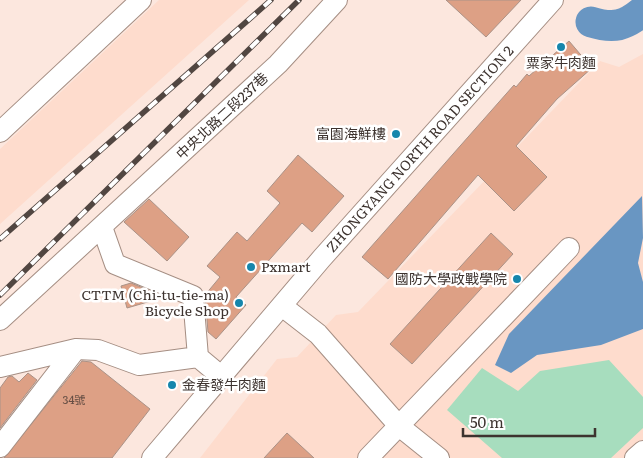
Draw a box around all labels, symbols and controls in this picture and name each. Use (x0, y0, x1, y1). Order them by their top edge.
street label: ZHONGYANG NORTH ROAD SECTION 2 (321, 41, 517, 256)
marker: 粟家牛肉麵 (555, 41, 567, 53)
place label: 粟家牛肉麵 (526, 52, 596, 72)
street label: 中央北路二段237巷 (171, 67, 272, 163)
place label: 富園海鮮樓 (316, 123, 386, 143)
marker: 富園海鮮樓 (390, 128, 402, 140)
place label: Pxmart (261, 256, 311, 276)
marker: Pxmart (245, 261, 257, 273)
place label: 國防大學政戰學院 (395, 268, 507, 288)
marker: 國防大學政戰學院 (511, 273, 523, 285)
place label: CTTM (Chi-tu-tie-ma) Bicycle Shop (81, 284, 229, 320)
marker: CTTM (Chi-tu-tie-ma) Bicycle Shop (233, 297, 245, 309)
place label: 金春發牛肉麵 (182, 374, 266, 394)
marker: 金春發牛肉麵 (166, 379, 178, 391)
house number: 34號 (63, 391, 85, 407)
scale bar (463, 406, 596, 438)
text: 50 m (470, 410, 504, 433)

